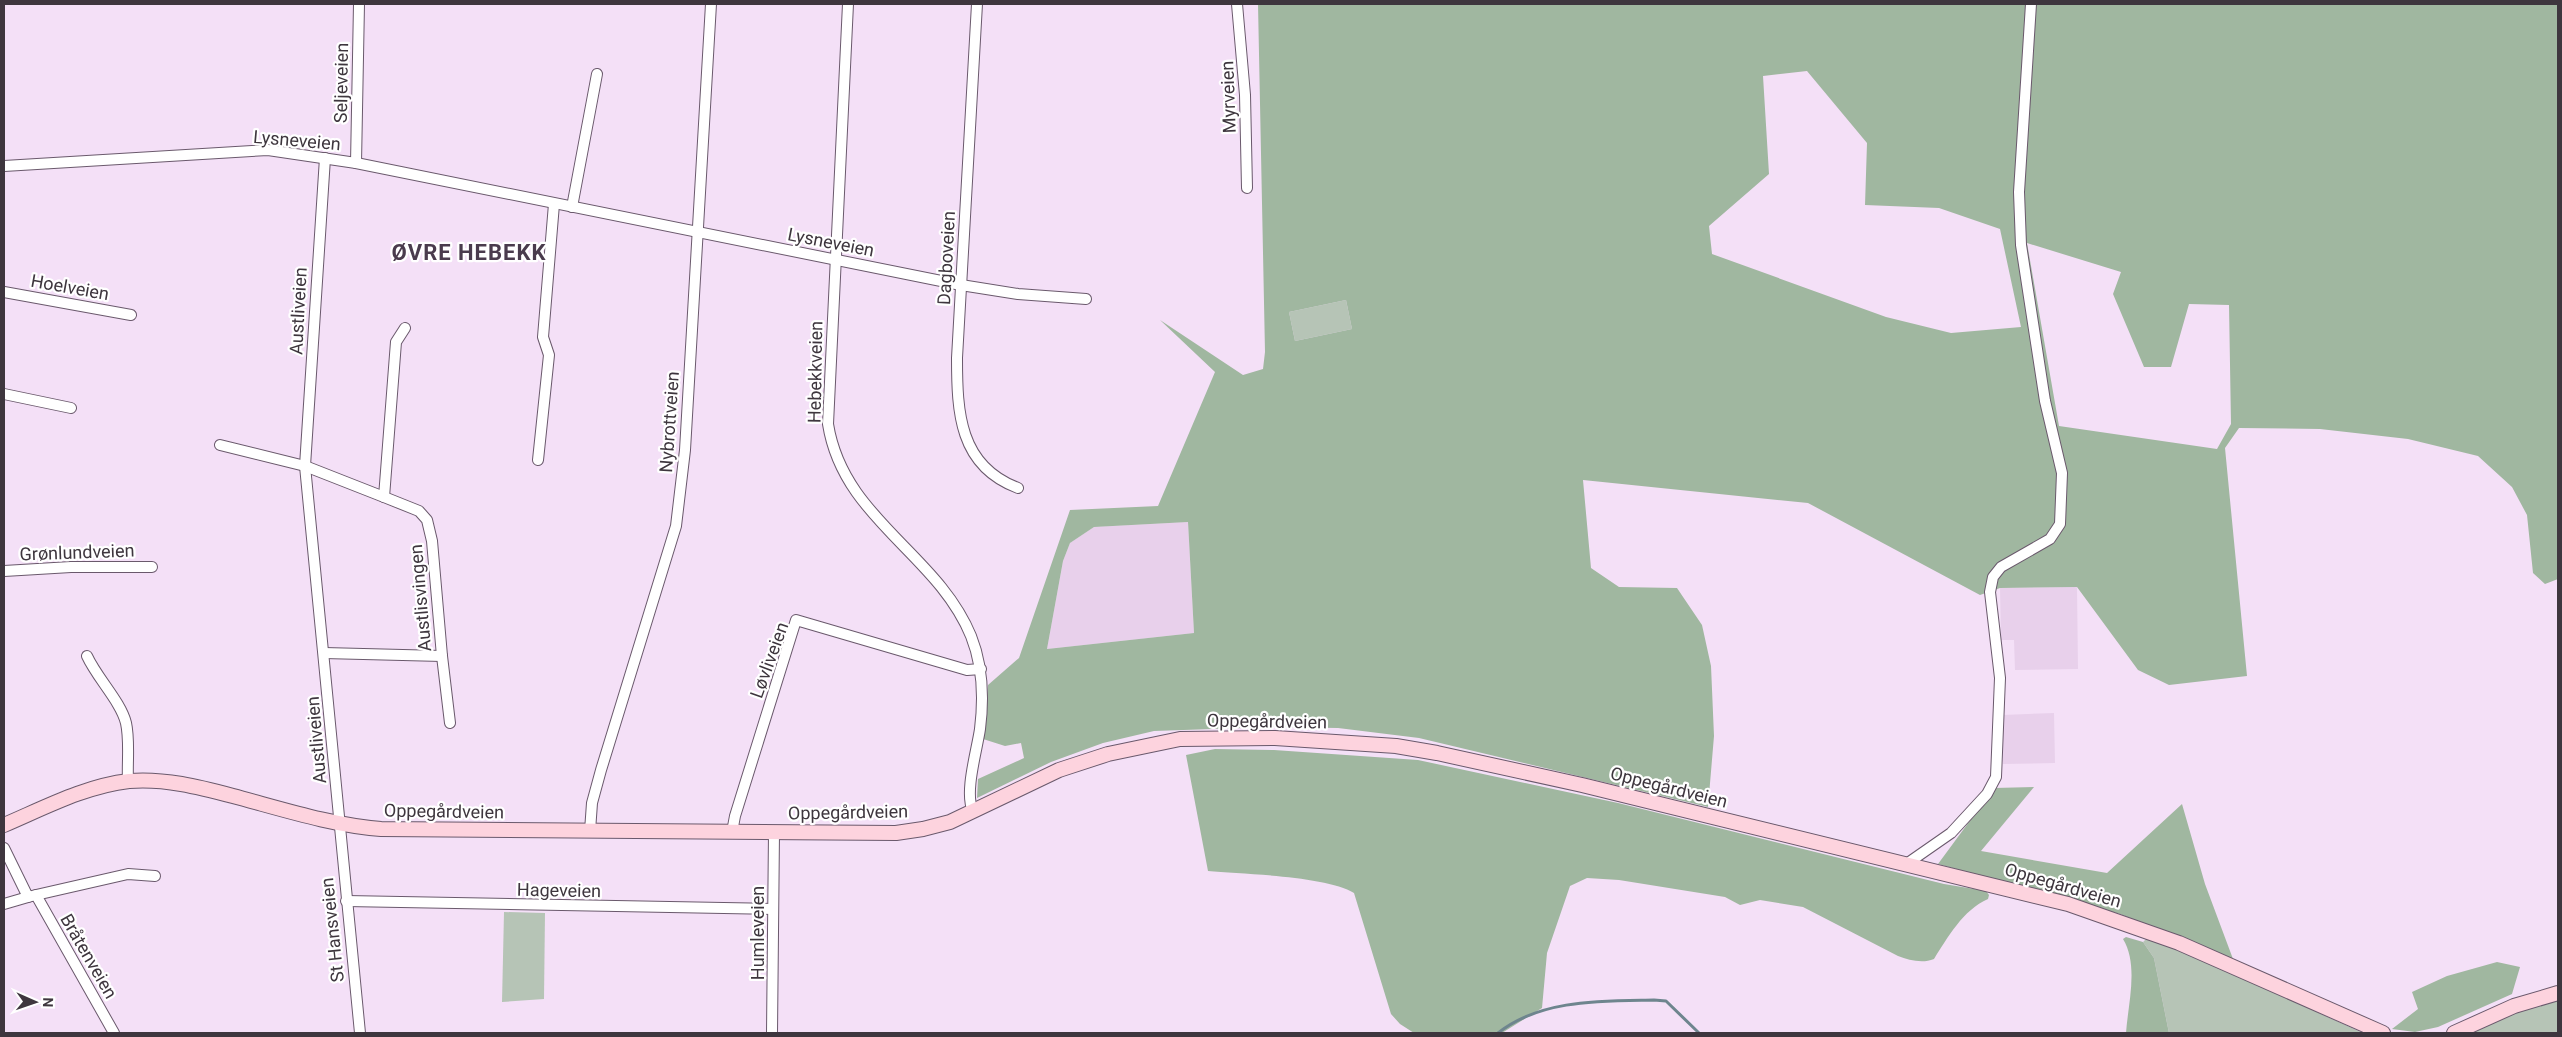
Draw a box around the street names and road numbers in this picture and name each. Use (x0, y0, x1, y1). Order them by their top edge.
street label: Seljeveien (330, 43, 352, 123)
street label: Myrveien (1216, 60, 1240, 134)
street label: Lysneveien (252, 126, 342, 154)
street label: Dagboveien (933, 211, 959, 305)
street label: Lysneveien (786, 223, 876, 261)
street label: Austliveien (285, 267, 311, 355)
street label: Hoelveien (29, 270, 111, 304)
street label: Hebekkveien (804, 321, 826, 423)
street label: Nybrottveien (655, 371, 683, 473)
street label: Grønlundveien (19, 540, 135, 564)
street label: Austlisvingen (405, 544, 435, 652)
street label: Løvliveien (746, 619, 792, 701)
street label: Austliveien (302, 695, 330, 785)
street label: Oppegårdveien (1207, 709, 1327, 733)
street label: Oppegårdveien (1608, 762, 1730, 812)
street label: Oppegårdveien (384, 799, 504, 823)
street label: Oppegårdveien (788, 800, 908, 824)
street label: Oppegårdveien (2002, 858, 2124, 912)
street label: St Hansveien (316, 877, 348, 983)
street label: Hageveien (517, 879, 601, 901)
street label: Humleveien (747, 886, 768, 980)
street label: Bråtenveien (56, 910, 122, 1002)

